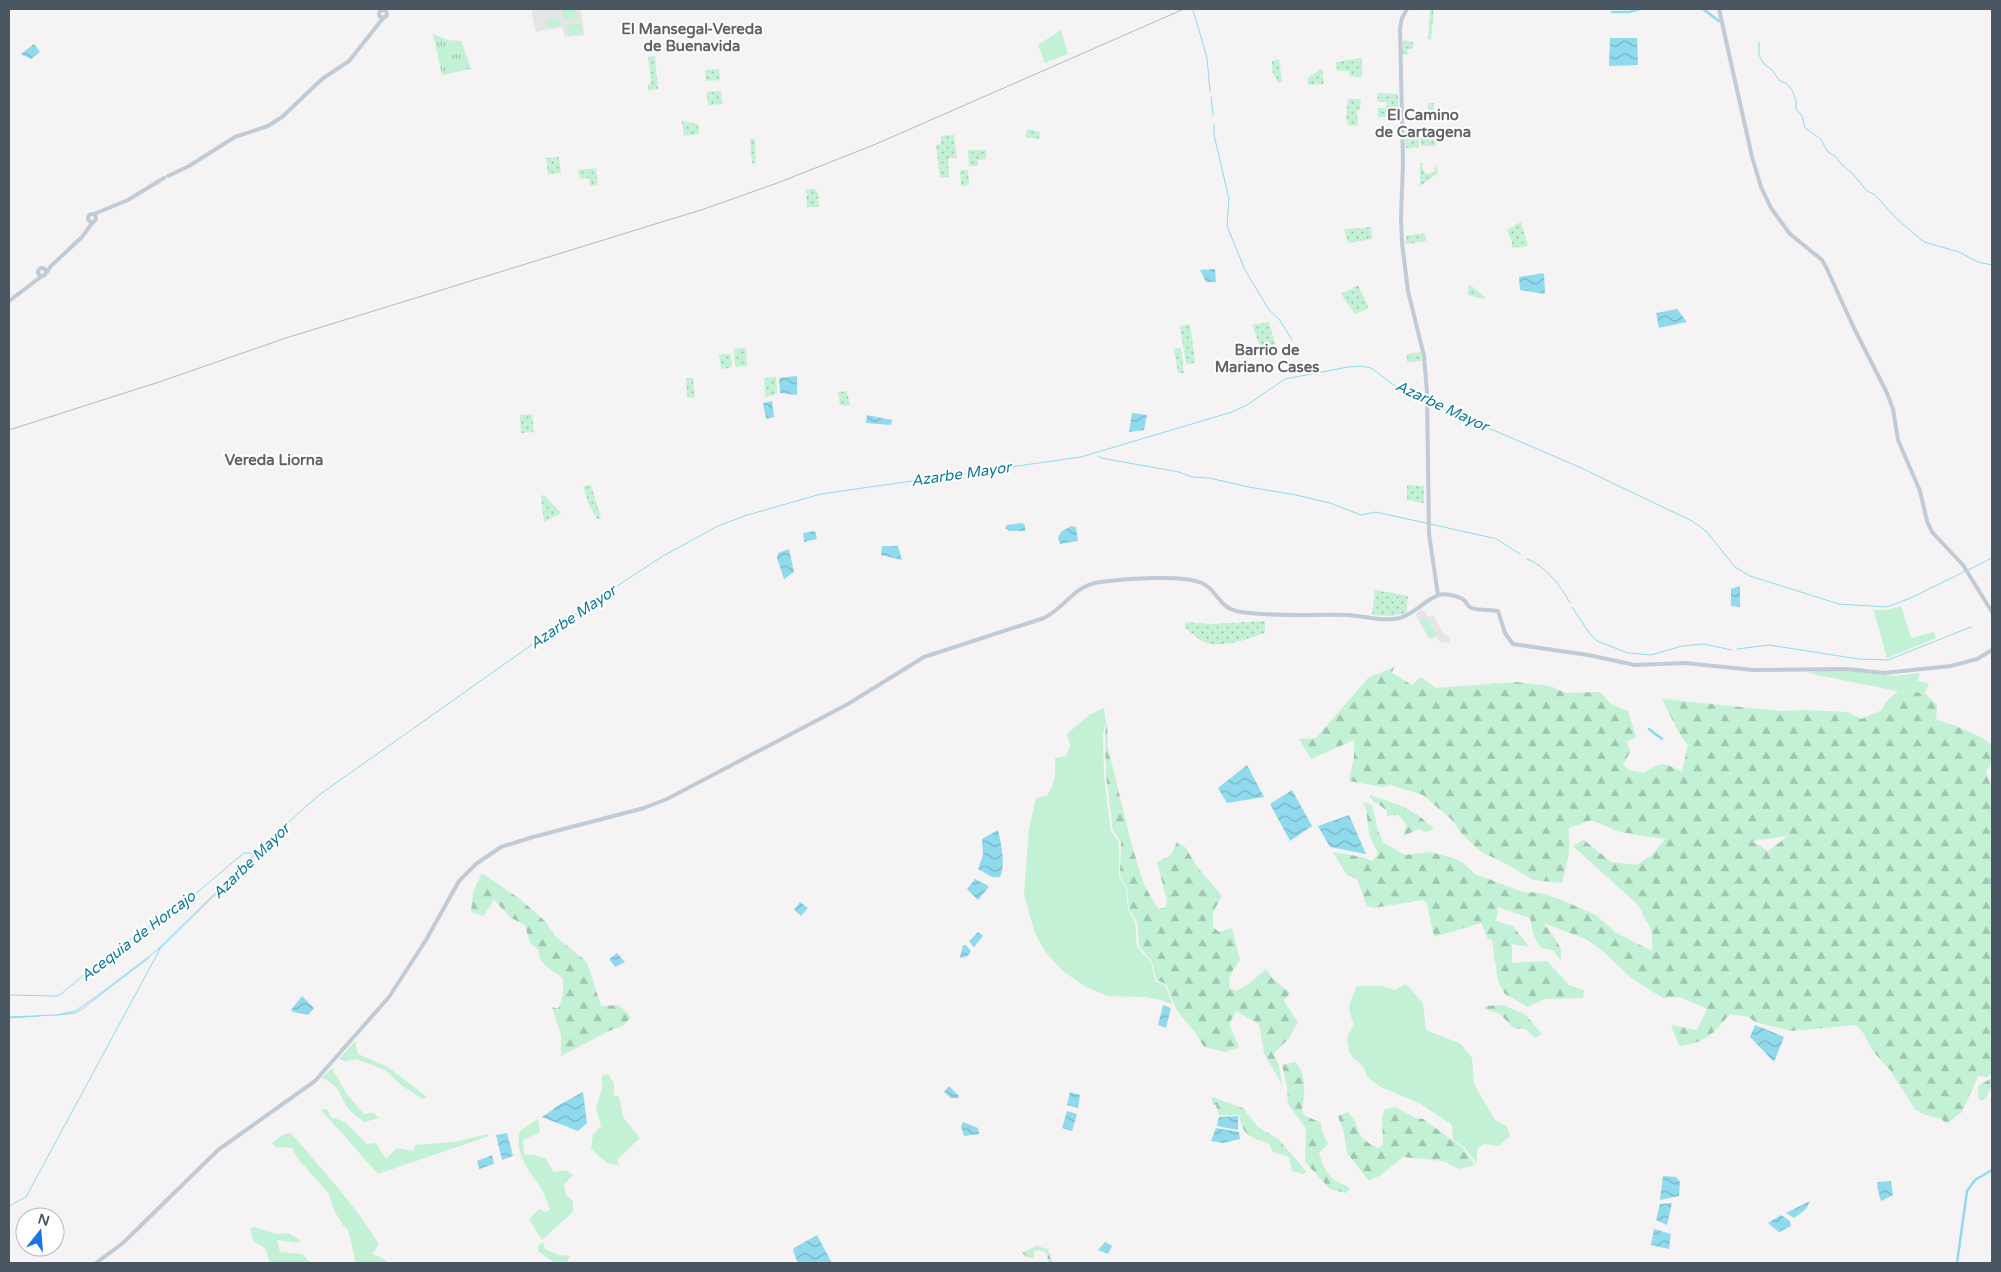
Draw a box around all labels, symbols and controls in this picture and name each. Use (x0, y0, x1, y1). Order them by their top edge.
district label: El Mansegal-Vereda de Buenavida (621, 20, 763, 55)
district label: El Camino de Cartagena (1375, 106, 1471, 142)
district label: Barrio de Mariano Cases (1215, 341, 1319, 376)
water label: Azarbe Mayor (1393, 377, 1493, 436)
district label: Vereda Liorna (225, 451, 323, 469)
water label: Azarbe Mayor (910, 458, 1014, 490)
water label: Azarbe Mayor (526, 580, 621, 653)
water label: Azarbe Mayor (209, 818, 295, 902)
water label: Acequia de Horcajo (77, 886, 200, 985)
north arrow (15, 1207, 65, 1257)
text: N (36, 1210, 52, 1230)

